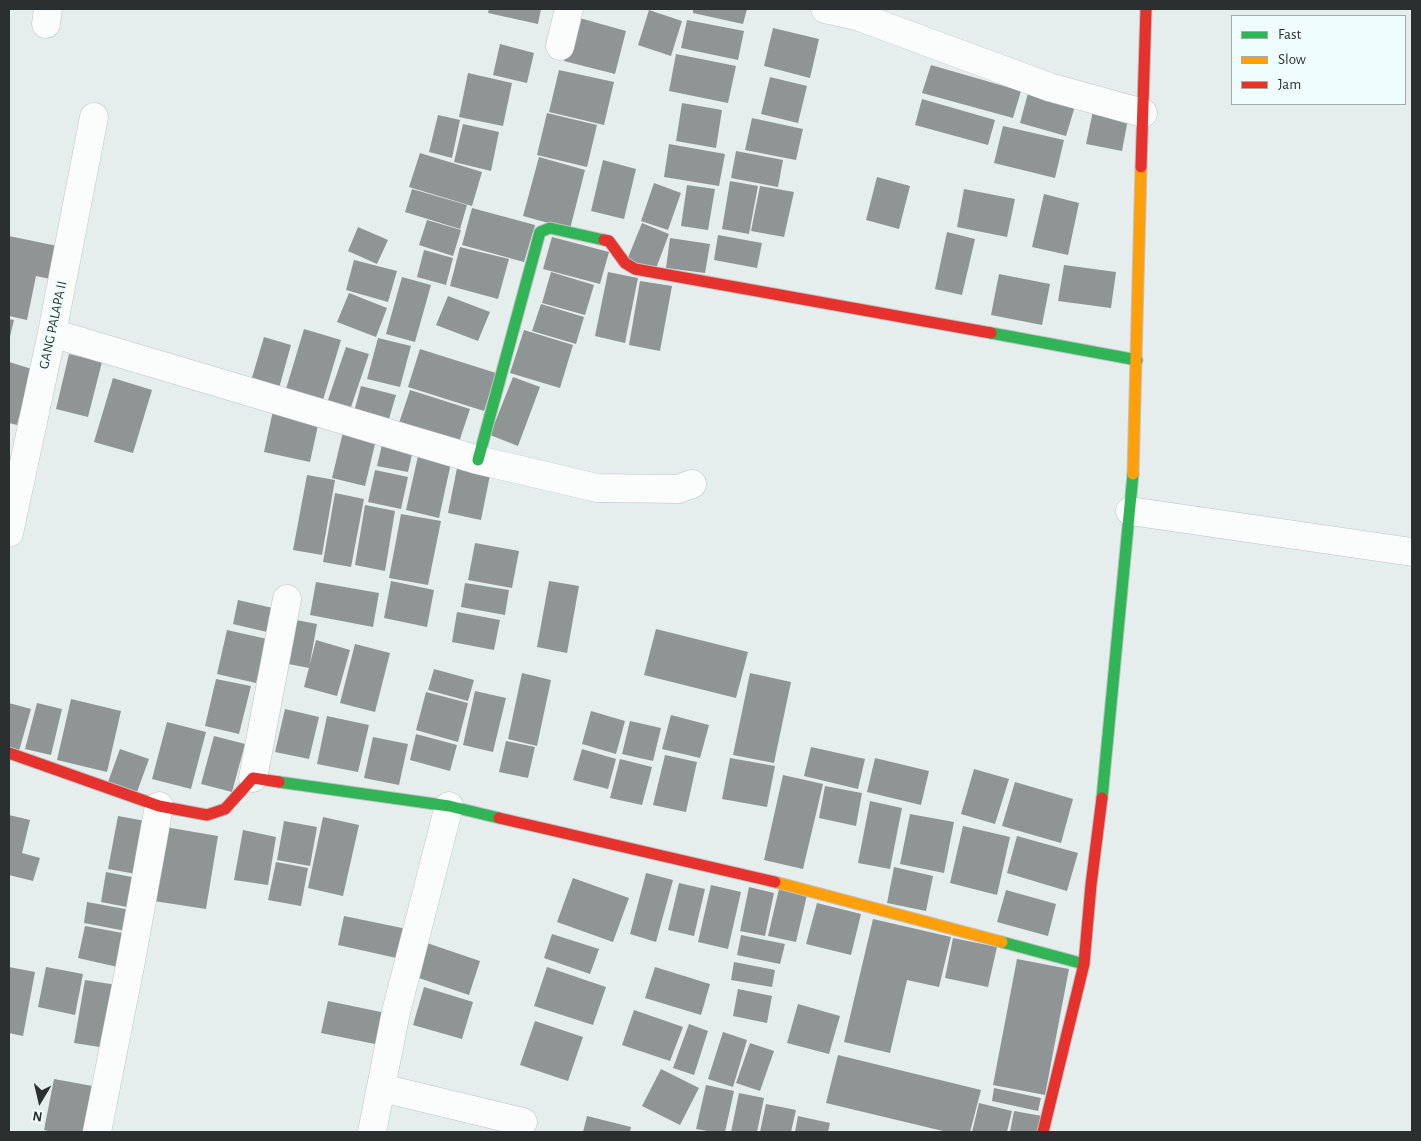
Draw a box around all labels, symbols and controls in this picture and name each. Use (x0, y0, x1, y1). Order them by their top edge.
legend (1231, 15, 1406, 105)
text: Fast (1278, 27, 1301, 42)
text: Slow (1278, 52, 1306, 67)
text: Jam (1278, 77, 1301, 92)
street label: GANG PALAPA II (35, 279, 71, 371)
north arrow (15, 1076, 65, 1126)
text: N (32, 1108, 44, 1123)

